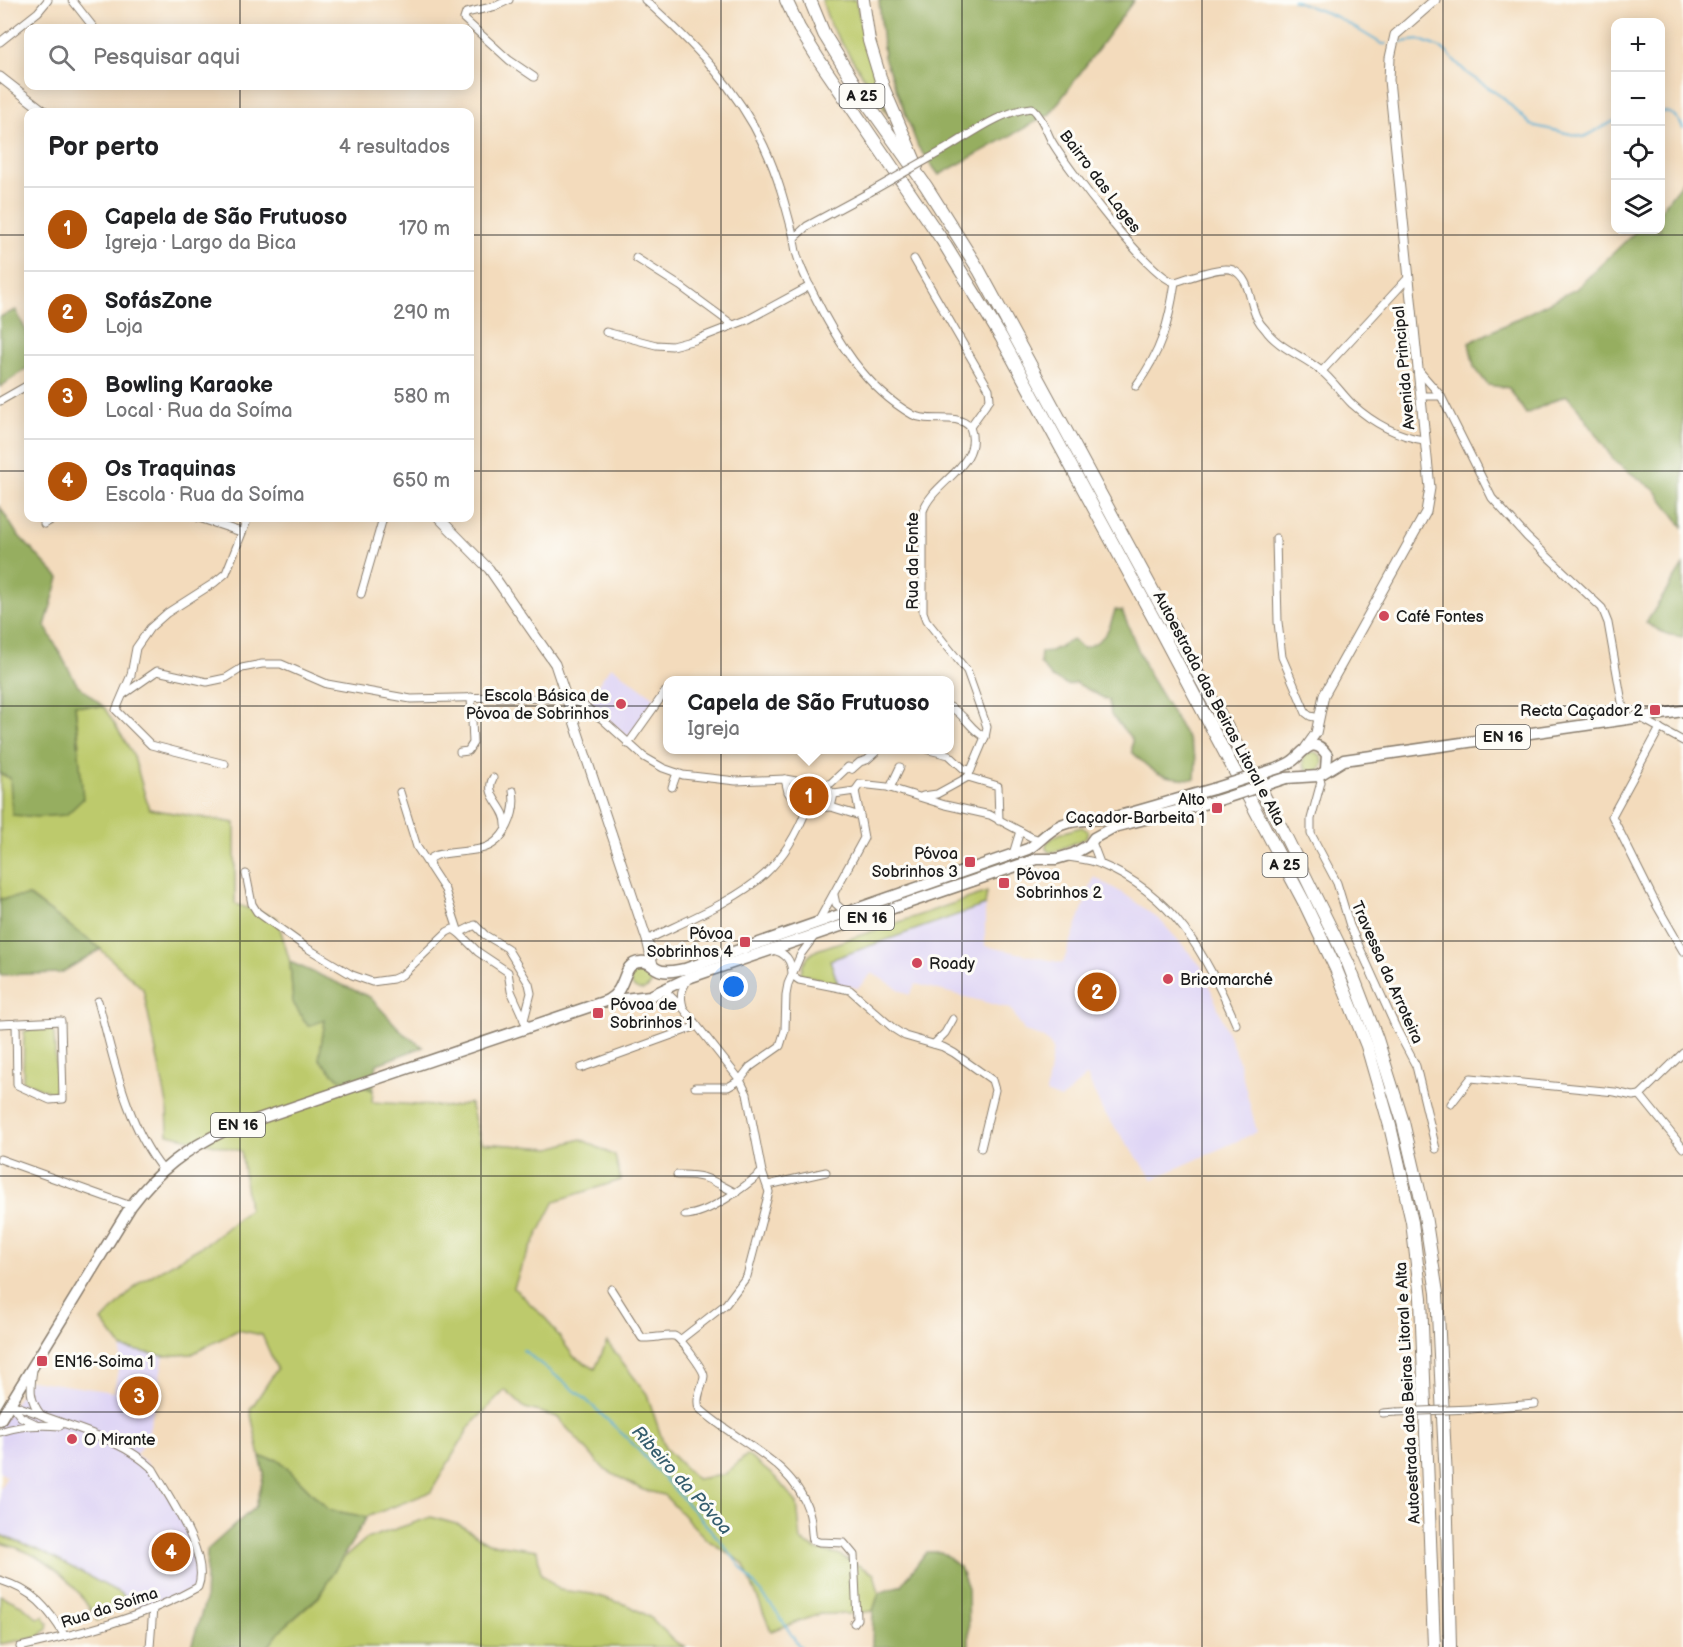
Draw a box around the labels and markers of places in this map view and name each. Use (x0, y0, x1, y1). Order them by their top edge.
place label: Café Fontes (1396, 608, 1484, 627)
marker: Café Fontes (1377, 609, 1391, 623)
place label: Escola Básica de Póvoa de Sobrinhos (466, 687, 610, 724)
marker: Escola Básica de Póvoa de Sobrinhos (614, 697, 628, 711)
place label: Recta Caçador 2 (1520, 702, 1644, 721)
marker: Recta Caçador 2 (1648, 703, 1662, 717)
pin: 1 (790, 774, 828, 818)
place label: Alto Caçador-Barbeita 1 (1066, 791, 1205, 828)
marker: Alto Caçador-Barbeita 1 (1210, 801, 1224, 815)
place label: Póvoa Sobrinhos 3 (872, 845, 958, 882)
marker: Póvoa Sobrinhos 3 (963, 855, 977, 869)
place label: Póvoa Sobrinhos 2 (1016, 866, 1102, 903)
marker: Póvoa Sobrinhos 2 (997, 876, 1011, 890)
place label: Póvoa Sobrinhos 4 (647, 925, 733, 962)
marker: Póvoa Sobrinhos 4 (738, 935, 752, 949)
place label: Roady (929, 955, 976, 974)
marker: Roady (910, 956, 924, 970)
pin: 2 (1078, 970, 1116, 1014)
place label: Bricomarché (1180, 971, 1273, 990)
marker: Bricomarché (1161, 972, 1175, 986)
place label: Póvoa de Sobrinhos 1 (610, 996, 693, 1033)
marker: Póvoa de Sobrinhos 1 (591, 1006, 605, 1020)
place label: EN16-Soima 1 (54, 1353, 154, 1372)
marker: EN16-Soima 1 (35, 1354, 49, 1368)
pin: 3 (120, 1374, 158, 1418)
place label: O Mirante (84, 1431, 156, 1450)
marker: O Mirante (65, 1432, 79, 1446)
pin: 4 (152, 1530, 190, 1574)

